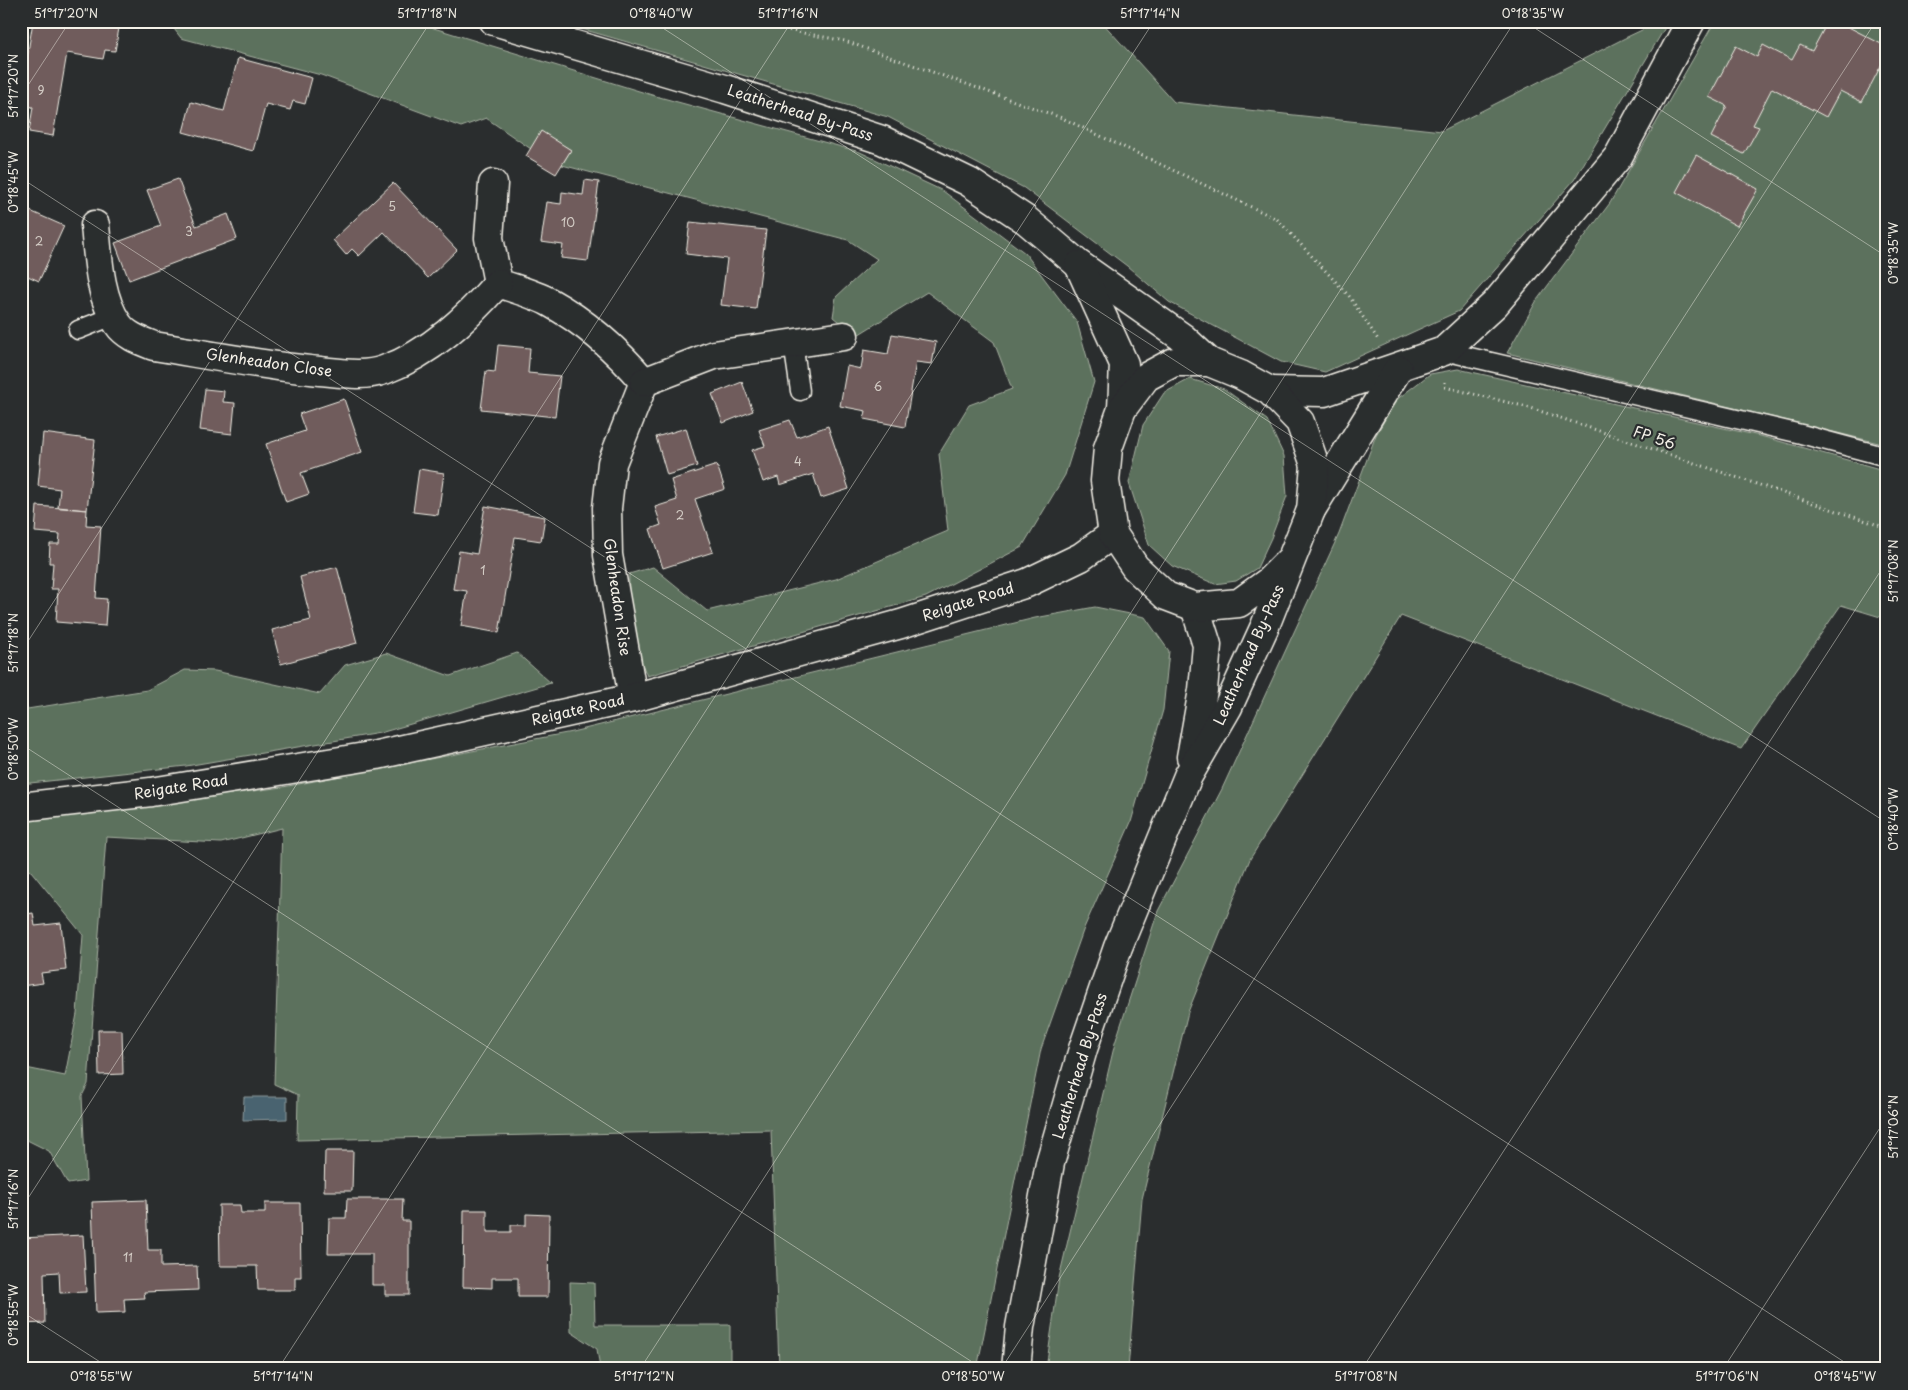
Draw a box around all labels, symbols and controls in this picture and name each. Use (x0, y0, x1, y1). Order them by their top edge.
text: 51°17'20"N (34, 4, 98, 22)
text: 51°17'18"N (397, 4, 457, 22)
text: 0°18'40"W (629, 4, 693, 22)
text: 51°17'16"N (758, 4, 818, 22)
text: 51°17'14"N (1120, 4, 1180, 22)
text: 0°18'35"W (1502, 4, 1565, 22)
text: 51°17'20"N (4, 54, 22, 118)
street label: Leatherhead By-Pass (725, 77, 876, 146)
house number: 9 (37, 81, 45, 99)
text: 0°18'45"W (4, 150, 22, 213)
house number: 5 (388, 197, 396, 215)
house number: 10 (561, 213, 575, 231)
text: 0°18'35"W (1884, 221, 1902, 284)
house number: 3 (185, 222, 193, 240)
house number: 2 (35, 232, 43, 250)
street label: Glenheadon Close (205, 341, 334, 382)
house number: 6 (874, 377, 882, 395)
street label: FP 56 (1630, 419, 1679, 454)
house number: 4 (794, 452, 802, 470)
house number: 2 (676, 506, 684, 524)
street label: Glenheadon Rise (599, 536, 638, 657)
text: 51°17'08"N (1884, 539, 1902, 603)
house number: 1 (480, 561, 486, 579)
street label: Reigate Road (919, 575, 1016, 626)
street label: Leatherhead By-Pass (1206, 580, 1289, 728)
text: 51°17'18"N (4, 613, 22, 673)
street label: Reigate Road (529, 687, 627, 730)
text: 0°18'50"W (4, 717, 22, 781)
street label: Reigate Road (132, 767, 230, 804)
text: 0°18'40"W (1884, 787, 1902, 851)
street label: Leatherhead By-Pass (1045, 990, 1112, 1142)
text: 51°17'06"N (1884, 1095, 1902, 1159)
text: 51°17'16"N (4, 1169, 22, 1229)
house number: 11 (123, 1248, 133, 1266)
text: 0°18'55"W (4, 1283, 22, 1346)
text: 0°18'55"W (70, 1367, 133, 1385)
text: 51°17'14"N (253, 1367, 313, 1385)
text: 51°17'12"N (614, 1367, 674, 1385)
text: 0°18'50"W (941, 1367, 1005, 1385)
text: 51°17'08"N (1334, 1367, 1398, 1385)
text: 51°17'06"N (1695, 1367, 1759, 1385)
text: 0°18'45"W (1814, 1367, 1877, 1385)

